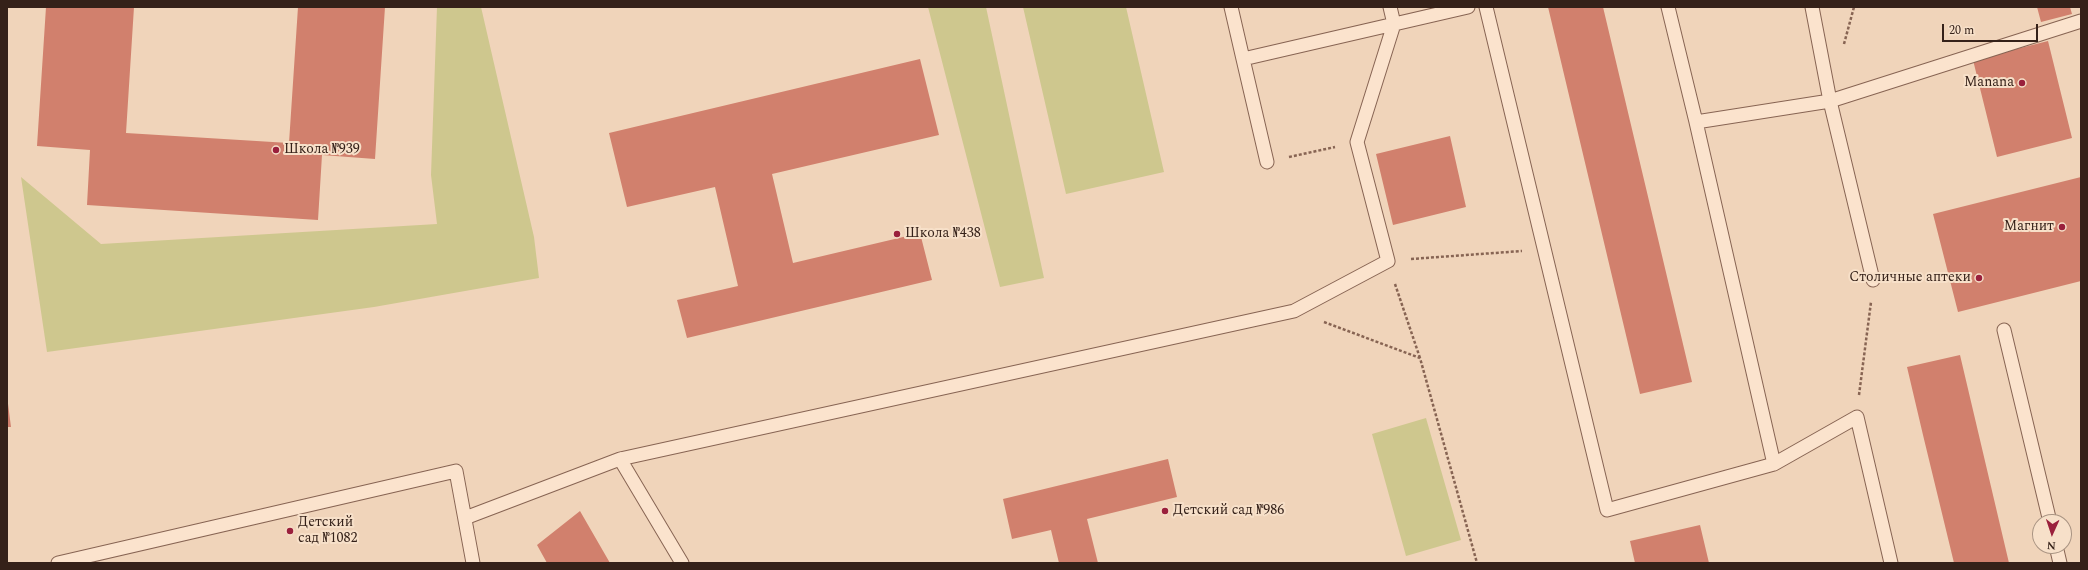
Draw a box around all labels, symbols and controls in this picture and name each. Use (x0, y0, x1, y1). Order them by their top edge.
scale bar (1944, 16, 2040, 42)
text: 20 m (1949, 21, 1974, 40)
place label: Manana (1964, 75, 2014, 91)
marker: Manana (2017, 78, 2027, 88)
place label: Школа №939 (284, 142, 360, 158)
marker: Школа №939 (271, 145, 281, 155)
place label: Магнит (2004, 219, 2054, 235)
marker: Магнит (2057, 222, 2067, 232)
place label: Школа №438 (905, 226, 981, 242)
marker: Школа №438 (892, 229, 902, 239)
place label: Столичные аптеки (1849, 270, 1971, 286)
marker: Столичные аптеки (1974, 273, 1984, 283)
place label: Детский сад №986 (1173, 503, 1284, 519)
marker: Детский сад №986 (1160, 506, 1170, 516)
north arrow (2032, 514, 2072, 554)
place label: Детский сад №1082 (298, 515, 358, 548)
marker: Детский сад №1082 (285, 526, 295, 536)
text: N (2046, 537, 2056, 554)

